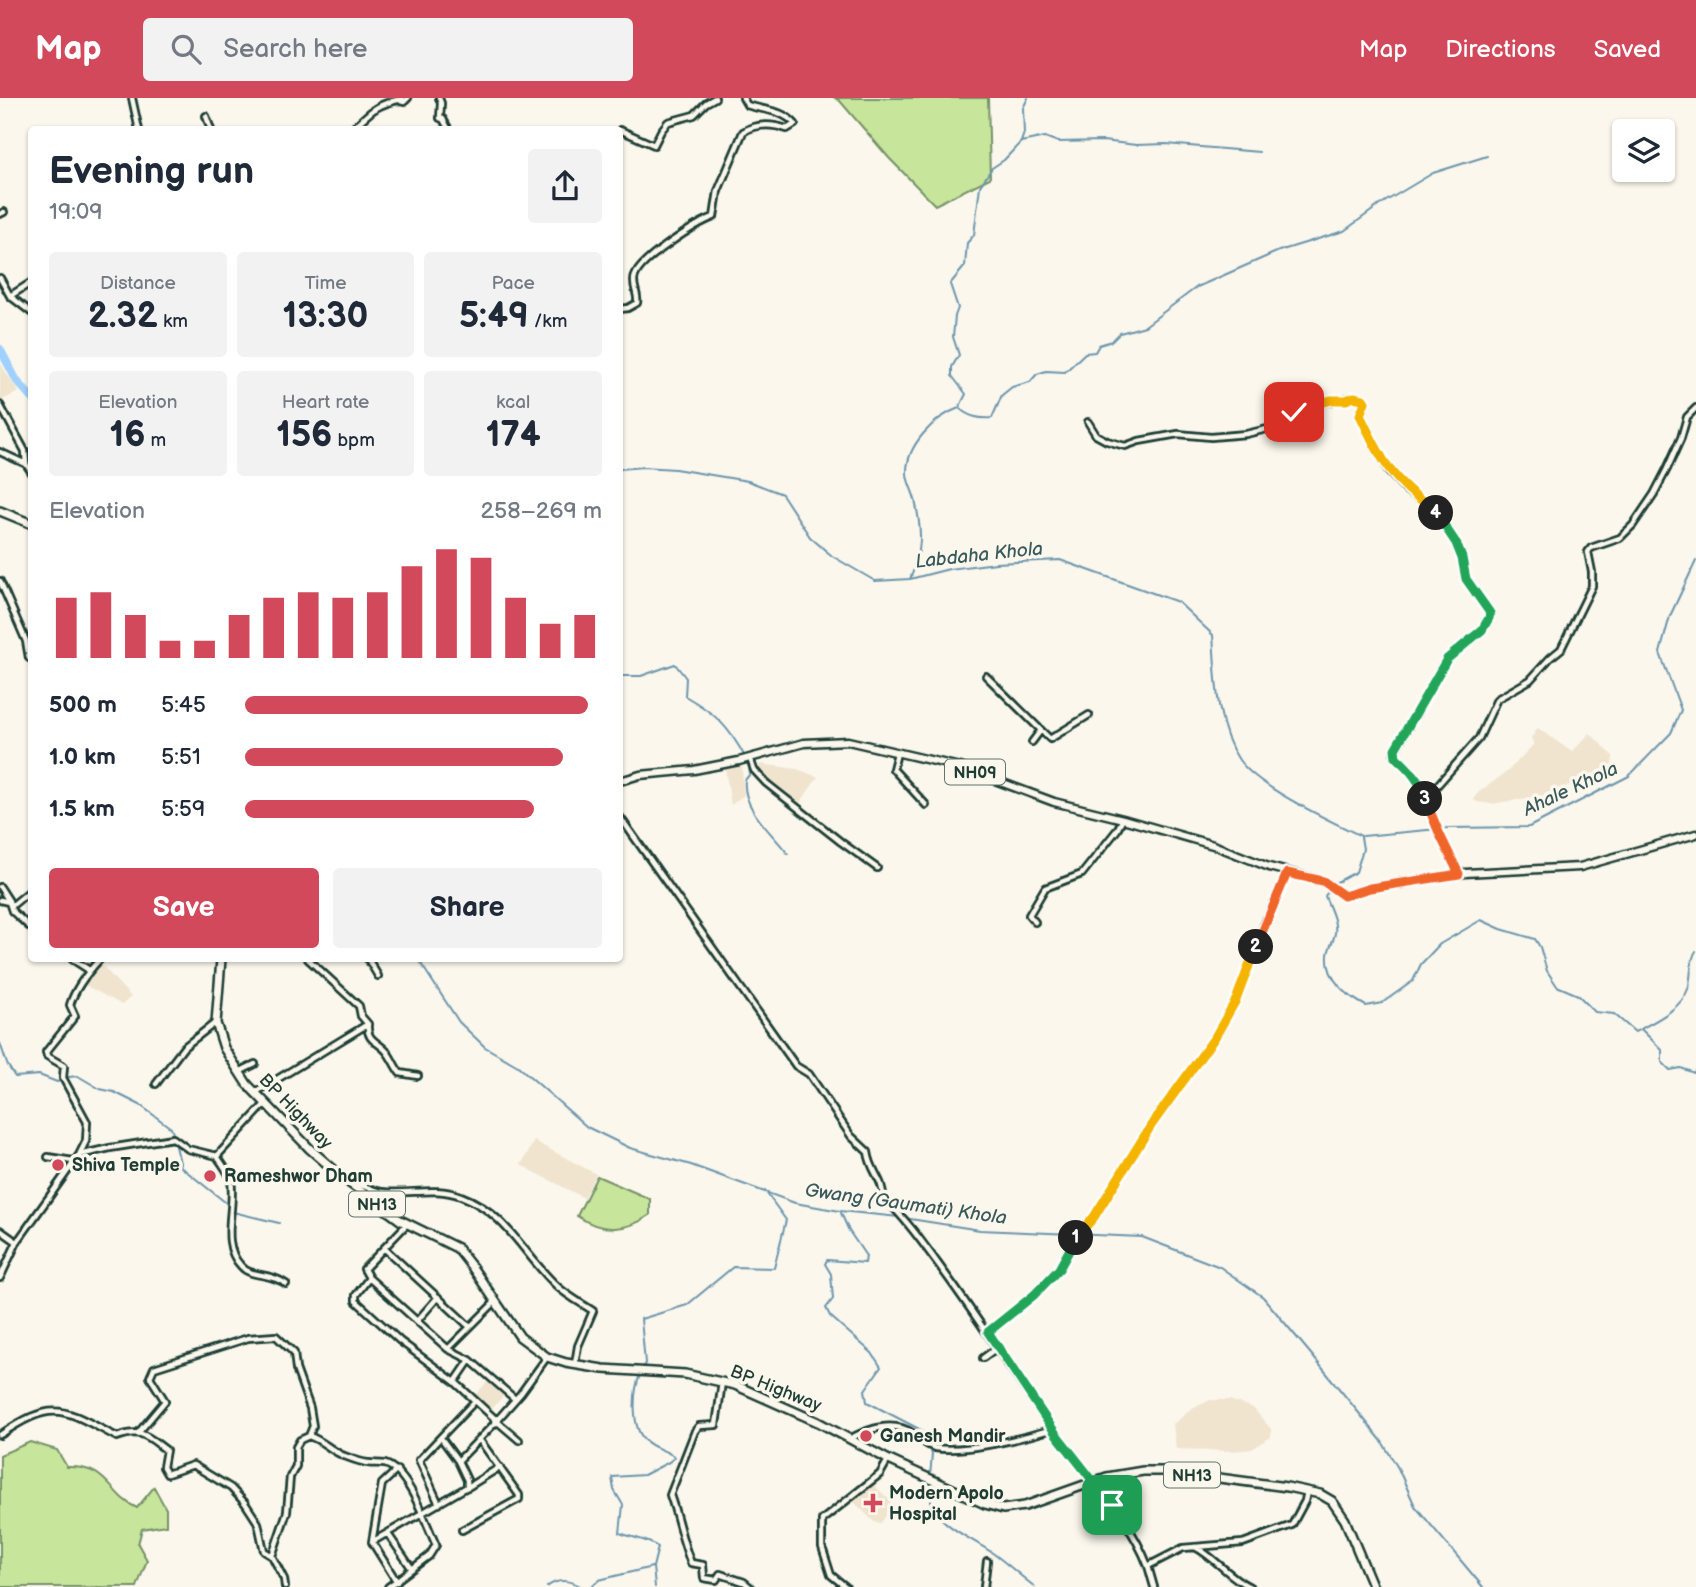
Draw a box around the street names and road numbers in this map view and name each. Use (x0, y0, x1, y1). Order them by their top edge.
road number: NH09 (945, 760, 1005, 785)
street label: BP Highway (255, 1069, 337, 1154)
road number: NH13 (349, 1192, 405, 1216)
street label: BP Highway (727, 1361, 825, 1417)
road number: NH13 (1164, 1462, 1220, 1488)

